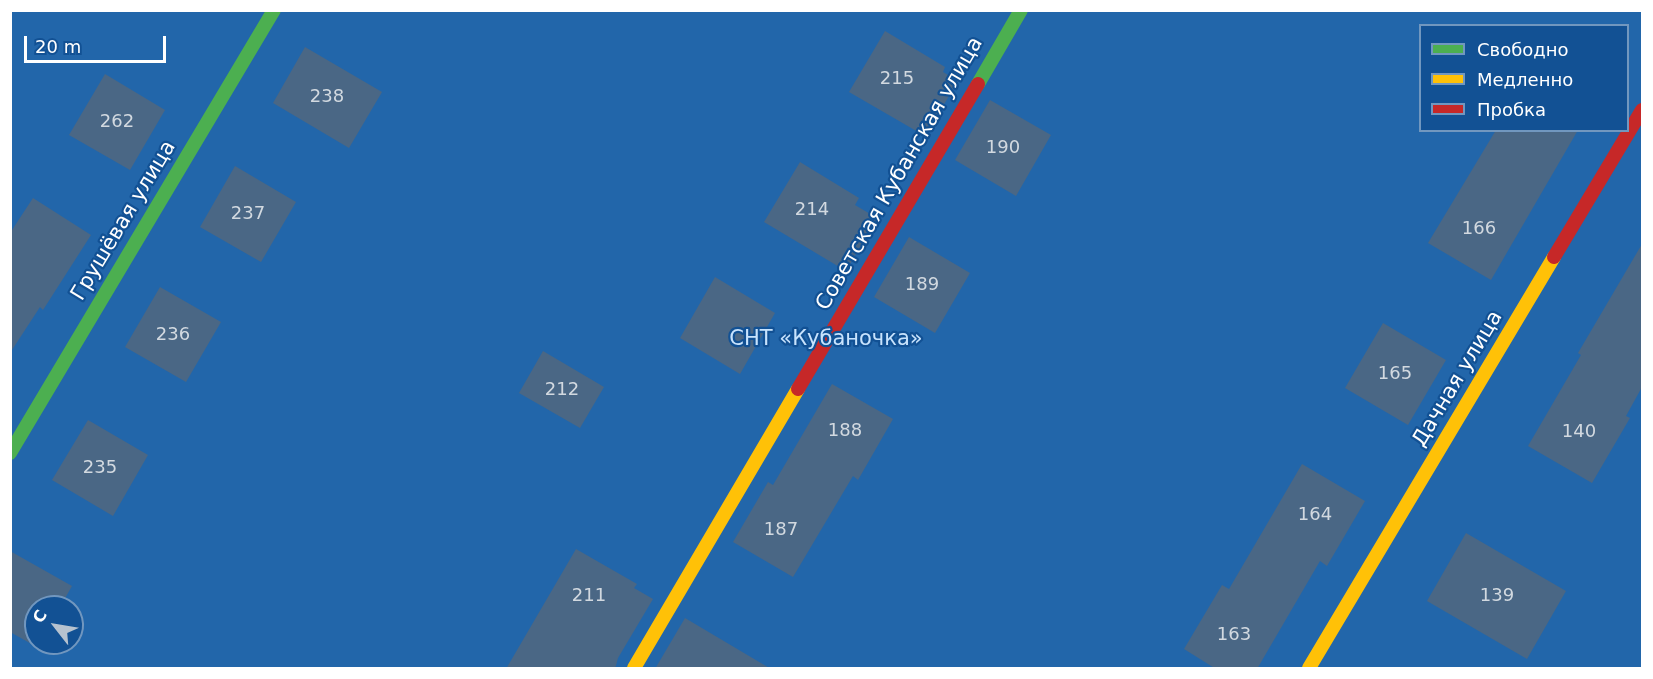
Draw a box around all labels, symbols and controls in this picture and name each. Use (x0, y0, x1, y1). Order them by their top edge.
scale bar (27, 24, 170, 62)
legend (1419, 24, 1629, 132)
street label: Советская Кубанская улица (811, 33, 989, 315)
text: 20 m (35, 36, 81, 57)
text: Свободно (1477, 39, 1569, 60)
house number: 215 (880, 68, 914, 90)
text: Медленно (1477, 69, 1573, 90)
house number: 238 (310, 86, 344, 108)
text: Пробка (1477, 99, 1546, 120)
house number: 262 (100, 111, 134, 133)
street label: Грушёвая улица (66, 137, 182, 305)
house number: 190 (986, 137, 1020, 159)
house number: 214 (795, 199, 829, 221)
house number: 237 (231, 203, 265, 225)
house number: 166 (1462, 218, 1496, 240)
house number: 189 (905, 274, 939, 296)
street label: Дачная улица (1407, 306, 1509, 452)
house number: 236 (156, 324, 190, 346)
park label: СНТ «Кубаночка» (729, 327, 923, 353)
house number: 165 (1378, 363, 1412, 385)
house number: 212 (545, 379, 579, 401)
house number: 188 (828, 420, 862, 442)
house number: 140 (1562, 421, 1596, 443)
house number: 235 (83, 457, 117, 479)
house number: 164 (1298, 504, 1332, 526)
house number: 187 (764, 519, 798, 541)
house number: 211 (572, 585, 606, 607)
house number: 139 (1480, 585, 1514, 607)
north arrow (24, 595, 84, 655)
text: С (29, 607, 51, 626)
house number: 163 (1217, 624, 1251, 646)

